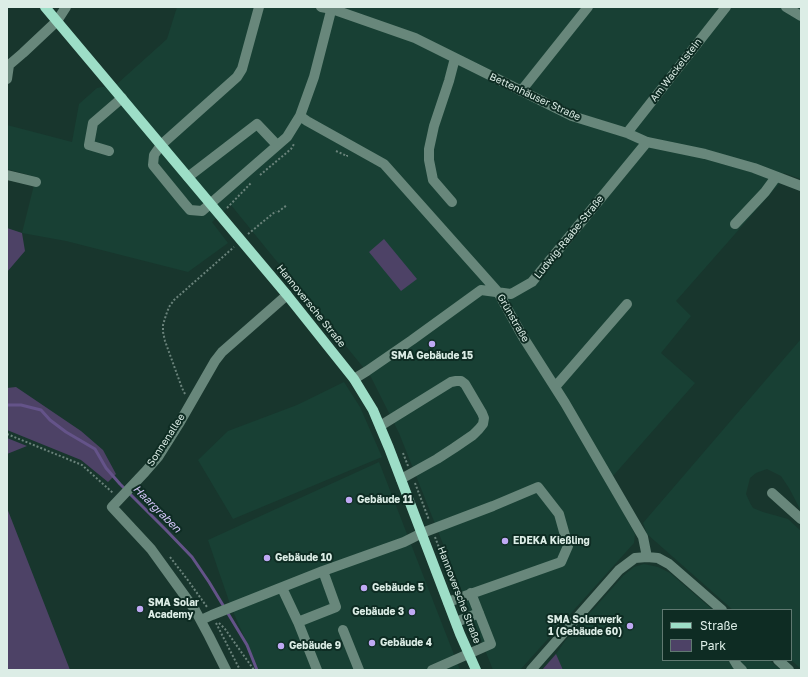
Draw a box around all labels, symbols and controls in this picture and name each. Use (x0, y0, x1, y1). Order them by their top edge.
street label: Am Wackelstein (648, 36, 704, 104)
street label: Bettenhäuser Straße (488, 71, 582, 123)
street label: Ludwig-Raabe-Straße (532, 193, 606, 281)
street label: Hannoversche Straße (274, 262, 348, 350)
street label: Grünstraße (494, 292, 532, 344)
marker: SMA Gebäude 15 (427, 339, 437, 349)
place label: SMA Gebäude 15 (391, 350, 473, 362)
street label: Sonnenallee (145, 411, 187, 469)
water label: Haargraben (130, 482, 184, 536)
place label: Gebäude 11 (357, 494, 413, 506)
marker: Gebäude 11 (344, 495, 354, 505)
place label: EDEKA Kießling (513, 535, 590, 547)
marker: EDEKA Kießling (500, 536, 510, 546)
street label: Hannoversche Straße (435, 545, 483, 645)
place label: Gebäude 10 (275, 552, 332, 564)
marker: Gebäude 10 (262, 553, 272, 563)
place label: Gebäude 5 (372, 582, 424, 594)
marker: Gebäude 5 (359, 583, 369, 593)
place label: SMA Solar Academy (148, 597, 199, 620)
marker: SMA Solar Academy (135, 604, 145, 614)
place label: Gebäude 3 (352, 606, 404, 618)
marker: Gebäude 3 (407, 607, 417, 617)
legend (662, 609, 792, 661)
place label: SMA Solarwerk 1 (Gebäude 60) (547, 614, 622, 638)
text: Straße (700, 618, 738, 633)
marker: SMA Solarwerk 1 (Gebäude 60) (625, 621, 635, 631)
place label: Gebäude 4 (380, 637, 432, 649)
marker: Gebäude 4 (367, 638, 377, 648)
text: Park (700, 638, 726, 653)
place label: Gebäude 9 (289, 640, 341, 652)
marker: Gebäude 9 (276, 641, 286, 651)

